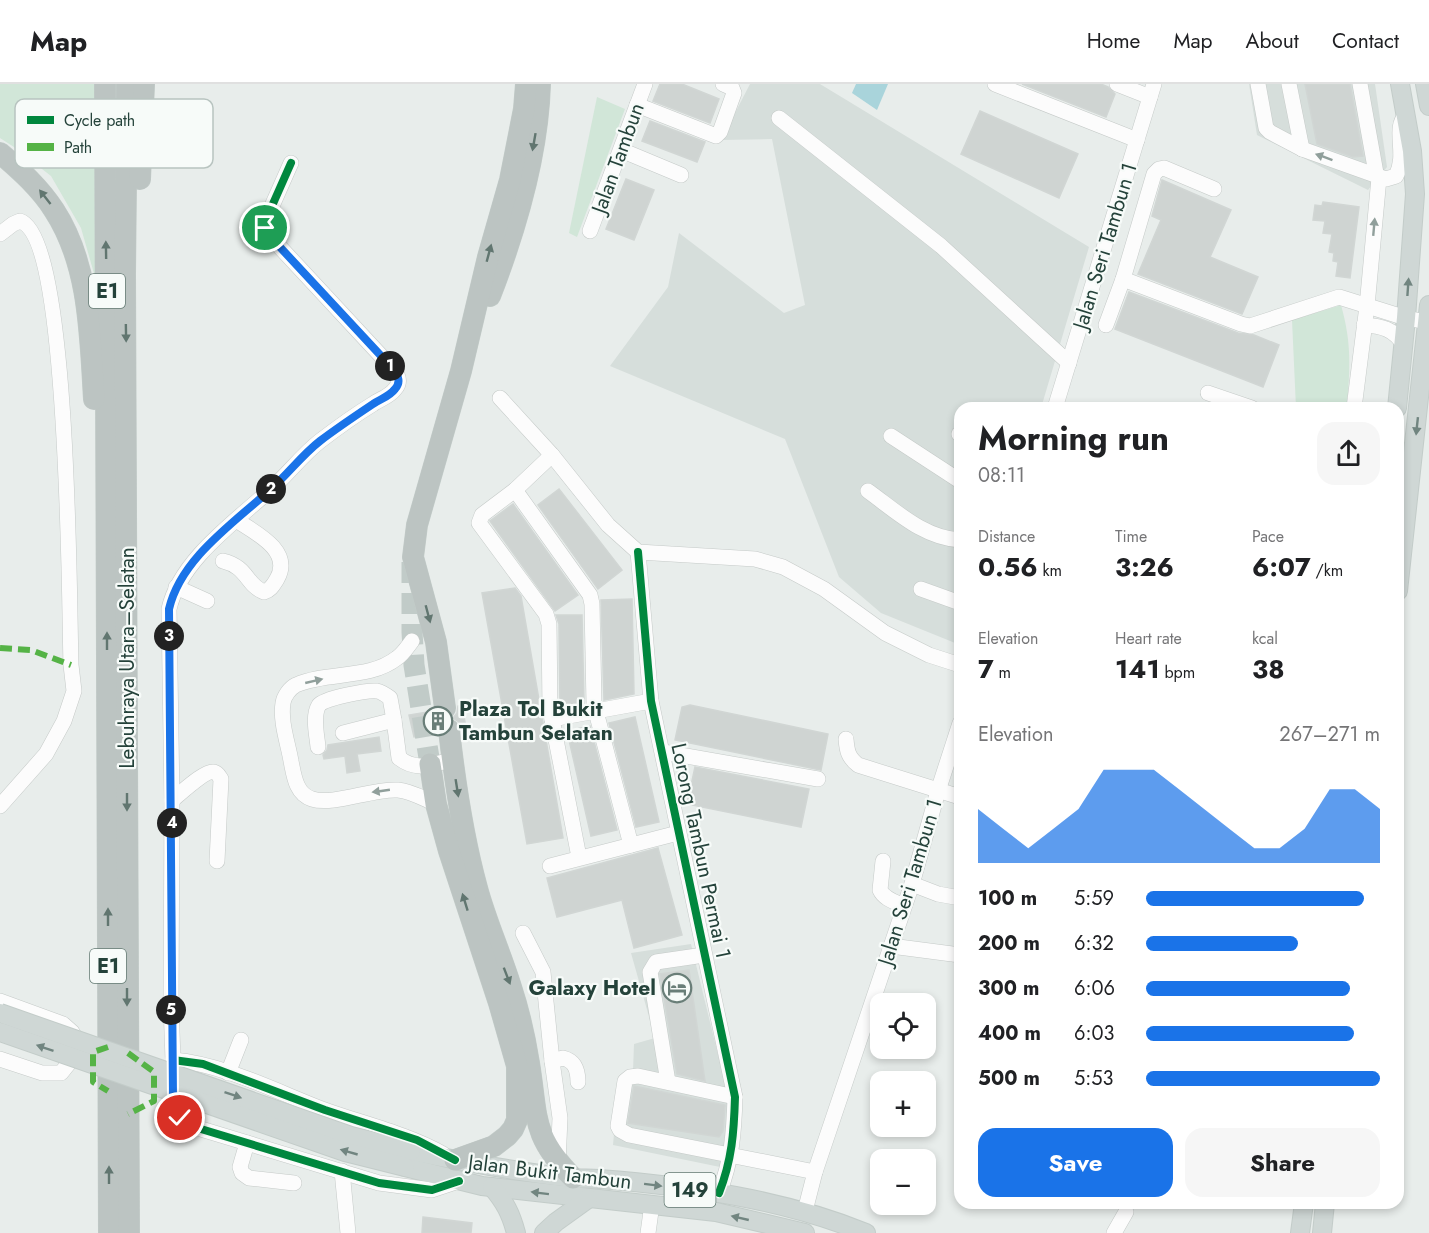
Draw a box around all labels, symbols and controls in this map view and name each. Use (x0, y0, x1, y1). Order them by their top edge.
text: Map (30, 21, 87, 62)
text: Home (1087, 26, 1140, 56)
text: Map (1173, 26, 1213, 56)
text: About (1246, 26, 1299, 56)
text: Contact (1332, 26, 1399, 56)
legend (15, 99, 213, 168)
street label: Jalan Tambun (583, 99, 652, 220)
text: Cycle path (64, 109, 135, 132)
one-way arrow (529, 133, 538, 152)
text: Path (64, 136, 92, 159)
one-way arrow (1315, 152, 1333, 162)
street label: Jalan Seri Tambun 1 (1065, 159, 1145, 336)
one-way arrow (39, 190, 51, 205)
pin (239, 202, 290, 253)
icon: arrive (248, 211, 281, 244)
one-way arrow (1370, 218, 1379, 237)
one-way arrow (101, 240, 111, 259)
one-way arrow (485, 244, 494, 262)
road number: E1 (89, 274, 125, 308)
one-way arrow (1404, 278, 1413, 297)
one-way arrow (121, 323, 131, 342)
pin: 1 (375, 351, 405, 381)
text: 1 (386, 354, 394, 377)
text: Morning run (978, 415, 1169, 462)
one-way arrow (1412, 416, 1422, 435)
button: share (1317, 422, 1380, 485)
text: 08:11 (978, 461, 1025, 490)
pin: 2 (256, 474, 286, 504)
text: 2 (266, 477, 276, 500)
text: Distance (978, 525, 1035, 548)
text: Time (1115, 525, 1147, 548)
text: Pace (1252, 525, 1284, 548)
street label: Lebuhraya Utara–Selatan (112, 547, 142, 769)
text: 0.56 (978, 548, 1038, 586)
text: 3:26 (1115, 548, 1174, 586)
text: 6:07 (1252, 548, 1311, 586)
text: km (1038, 559, 1062, 582)
text: /km (1311, 559, 1343, 582)
one-way arrow (424, 605, 433, 623)
pin: 3 (154, 621, 184, 651)
text: 3 (164, 624, 174, 647)
text: Elevation (978, 627, 1038, 650)
text: Heart rate (1115, 627, 1182, 650)
text: kcal (1252, 627, 1278, 650)
one-way arrow (102, 632, 112, 651)
text: 7 (978, 650, 994, 688)
text: 141 (1115, 650, 1160, 688)
text: 38 (1252, 650, 1284, 688)
text: m (994, 661, 1011, 684)
text: bpm (1160, 661, 1195, 684)
one-way arrow (305, 675, 323, 685)
place label: Plaza Tol Bukit Tambun Selatan (459, 694, 613, 748)
building icon: Plaza Tol Bukit Tambun Selatan (422, 705, 454, 737)
text: Elevation (978, 720, 1053, 749)
text: 267–271 m (1279, 720, 1380, 749)
street label: Lorong Tambun Permai 1 (663, 740, 739, 962)
one-way arrow (453, 779, 462, 798)
one-way arrow (371, 787, 390, 796)
one-way arrow (122, 793, 132, 812)
street label: Jalan Seri Tambun 1 (870, 795, 950, 972)
pin: 4 (157, 808, 187, 838)
text: 4 (166, 811, 178, 834)
text: 100 m (978, 884, 1037, 913)
text: 5:59 (1074, 884, 1114, 913)
one-way arrow (460, 893, 469, 911)
one-way arrow (103, 907, 113, 926)
text: 200 m (978, 929, 1040, 958)
text: 6:32 (1074, 929, 1114, 958)
road number: E1 (90, 949, 126, 983)
one-way arrow (503, 967, 512, 985)
hotel icon: Galaxy Hotel (661, 972, 693, 1004)
place label: Galaxy Hotel (529, 973, 656, 1003)
text: 300 m (978, 974, 1039, 1003)
text: 6:06 (1074, 974, 1115, 1003)
one-way arrow (122, 988, 132, 1007)
map controls (870, 993, 936, 1215)
button: locate (870, 993, 936, 1059)
pin: 5 (156, 995, 186, 1025)
text: 5 (166, 998, 176, 1021)
text: 400 m (978, 1019, 1041, 1048)
text: 6:03 (1074, 1019, 1114, 1048)
one-way arrow (36, 1043, 54, 1052)
text: 500 m (978, 1064, 1040, 1093)
text: 5:53 (1074, 1064, 1113, 1093)
button: + (870, 1071, 936, 1137)
one-way arrow (225, 1090, 243, 1100)
pin (154, 1092, 205, 1143)
icon: check (163, 1101, 196, 1134)
button: Save (978, 1128, 1173, 1197)
button: Share (1185, 1128, 1380, 1197)
one-way arrow (339, 1147, 357, 1156)
street label: Jalan Bukit Tambun (464, 1147, 633, 1197)
button: − (870, 1149, 936, 1215)
one-way arrow (104, 1165, 113, 1184)
road number: 149 (664, 1173, 716, 1207)
one-way arrow (643, 1180, 662, 1190)
one-way arrow (531, 1188, 550, 1198)
one-way arrow (731, 1212, 749, 1222)

